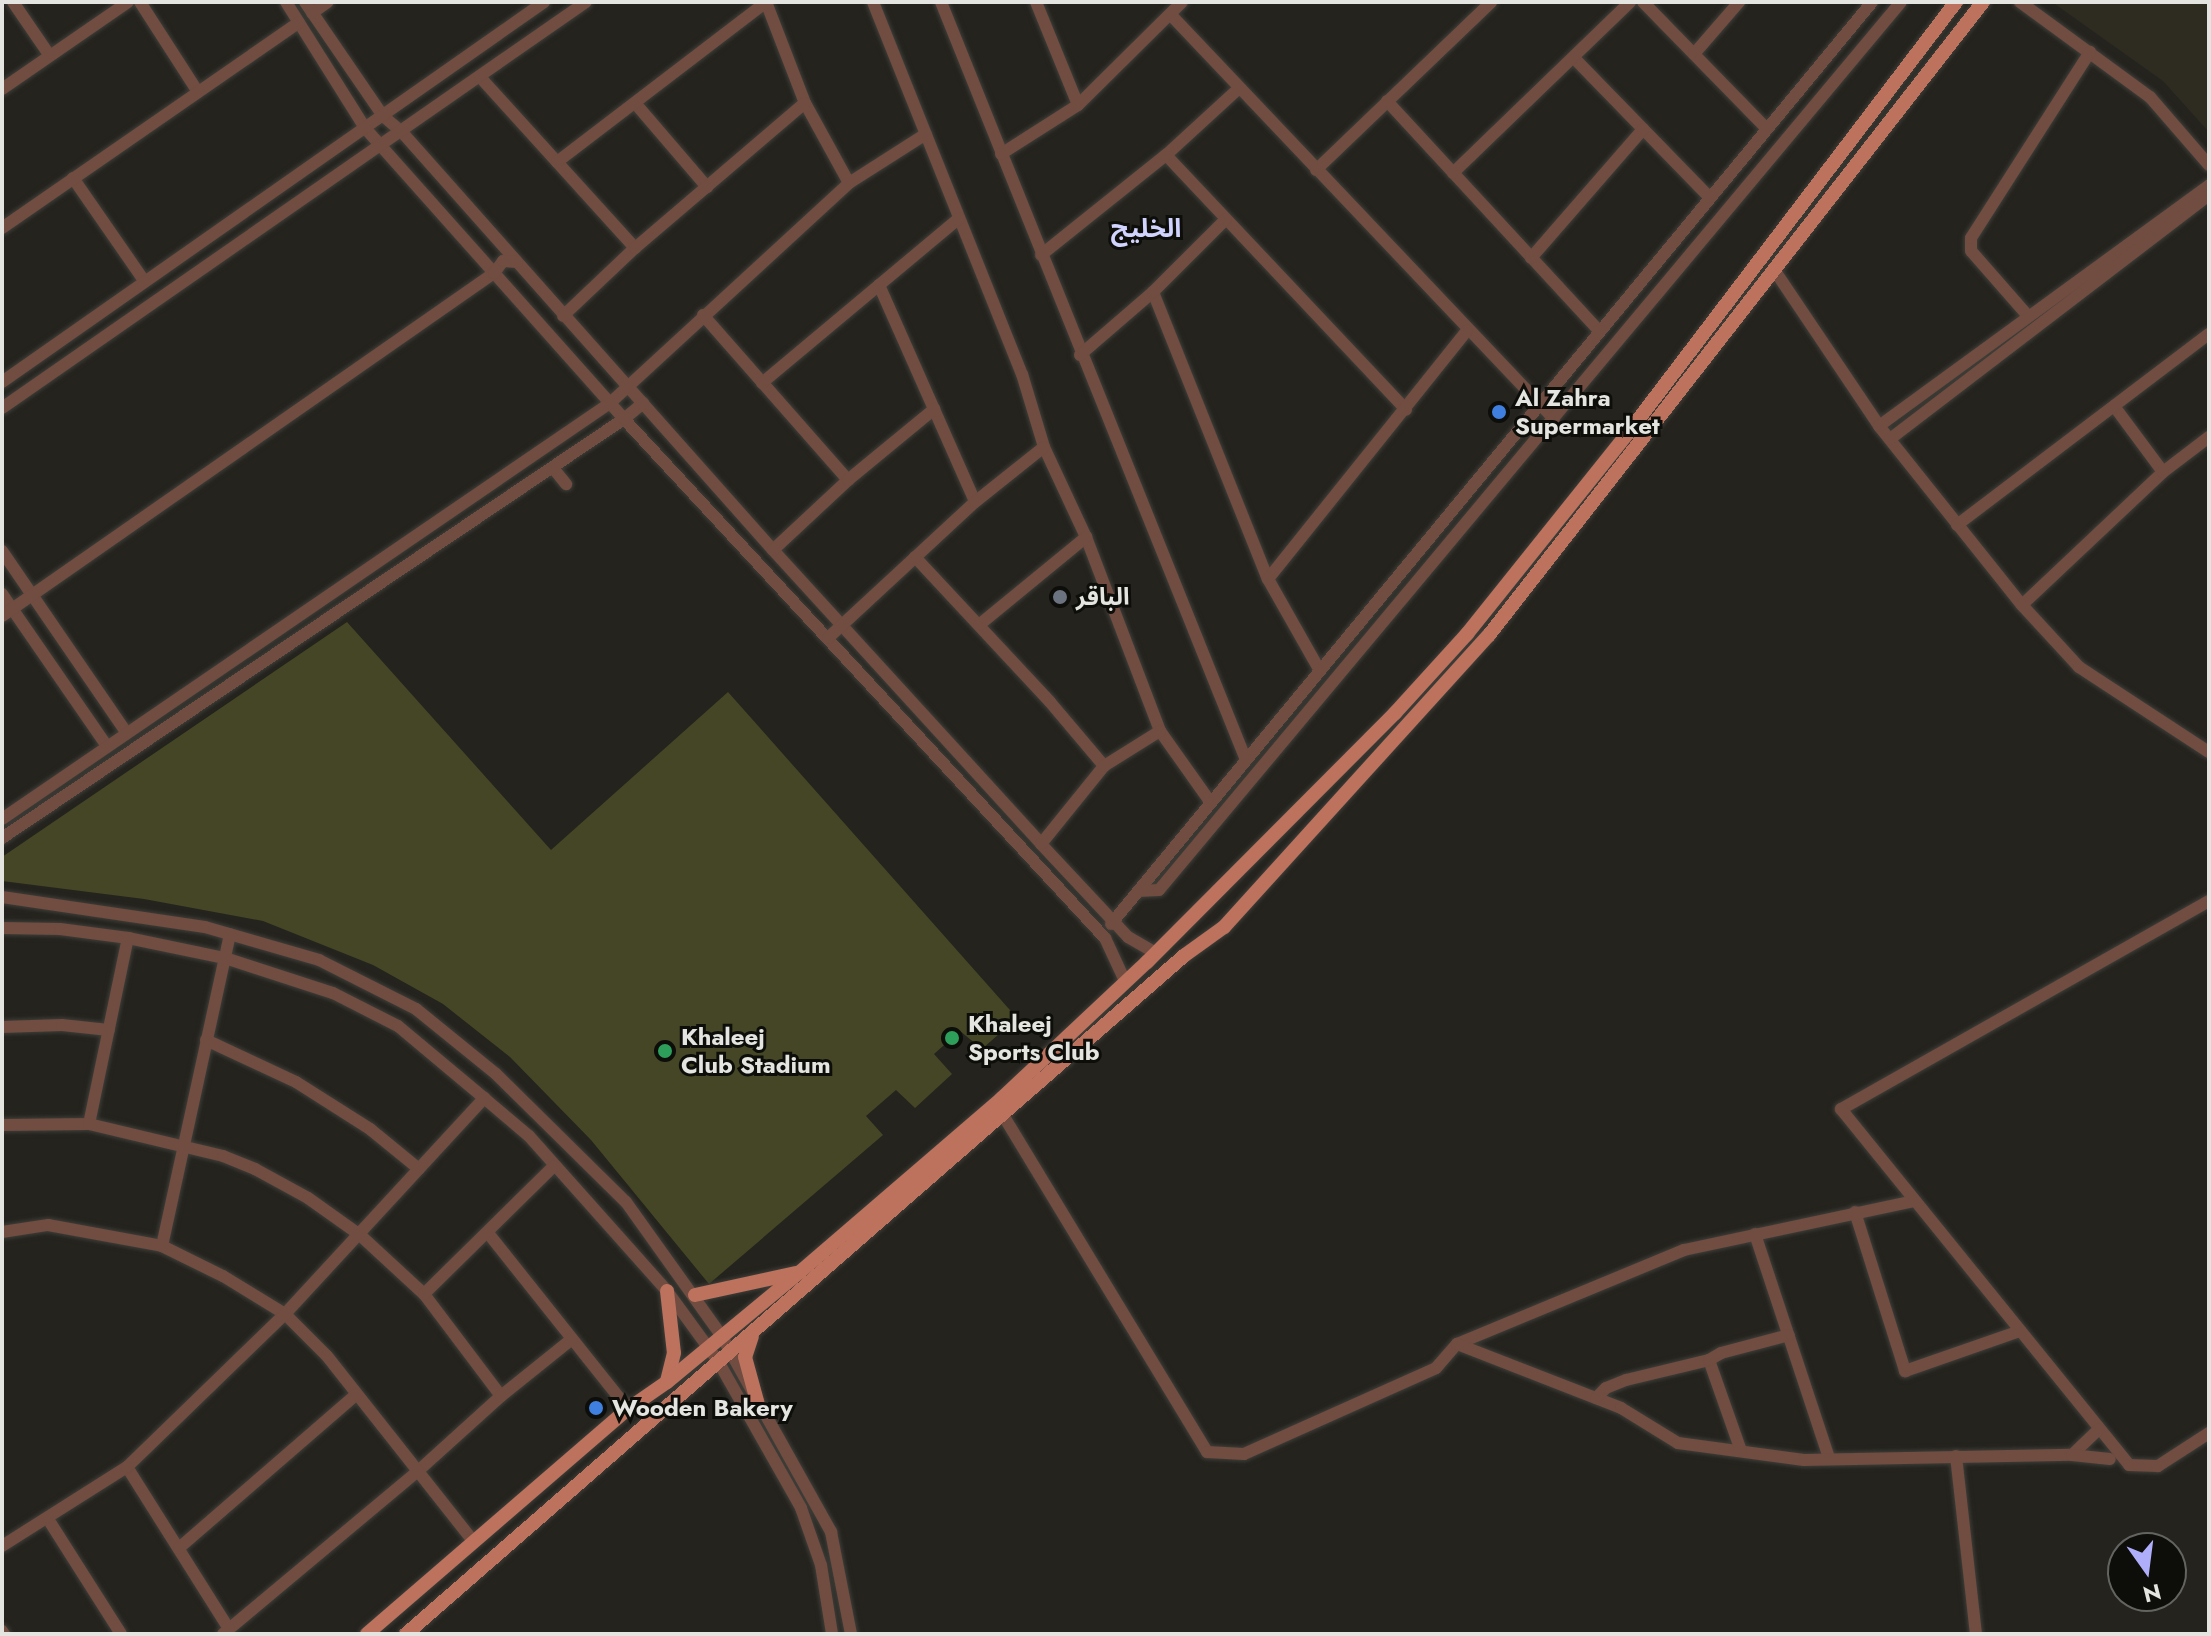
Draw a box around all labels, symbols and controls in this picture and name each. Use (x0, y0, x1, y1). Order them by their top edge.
district label: الخليج (1111, 213, 1181, 245)
place label: Al Zahra Supermarket (1515, 384, 1660, 440)
marker: Al Zahra Supermarket (1490, 403, 1508, 421)
place label: الباقر (1076, 583, 1129, 611)
marker: الباقر (1051, 588, 1069, 606)
place label: Khaleej Sports Club (968, 1010, 1100, 1066)
place label: Khaleej Club Stadium (681, 1023, 831, 1079)
marker: Khaleej Sports Club (943, 1029, 961, 1047)
marker: Khaleej Club Stadium (656, 1042, 674, 1060)
place label: Wooden Bakery (612, 1394, 793, 1422)
marker: Wooden Bakery (587, 1399, 605, 1417)
north arrow (2107, 1532, 2187, 1612)
text: N (2140, 1576, 2165, 1611)

